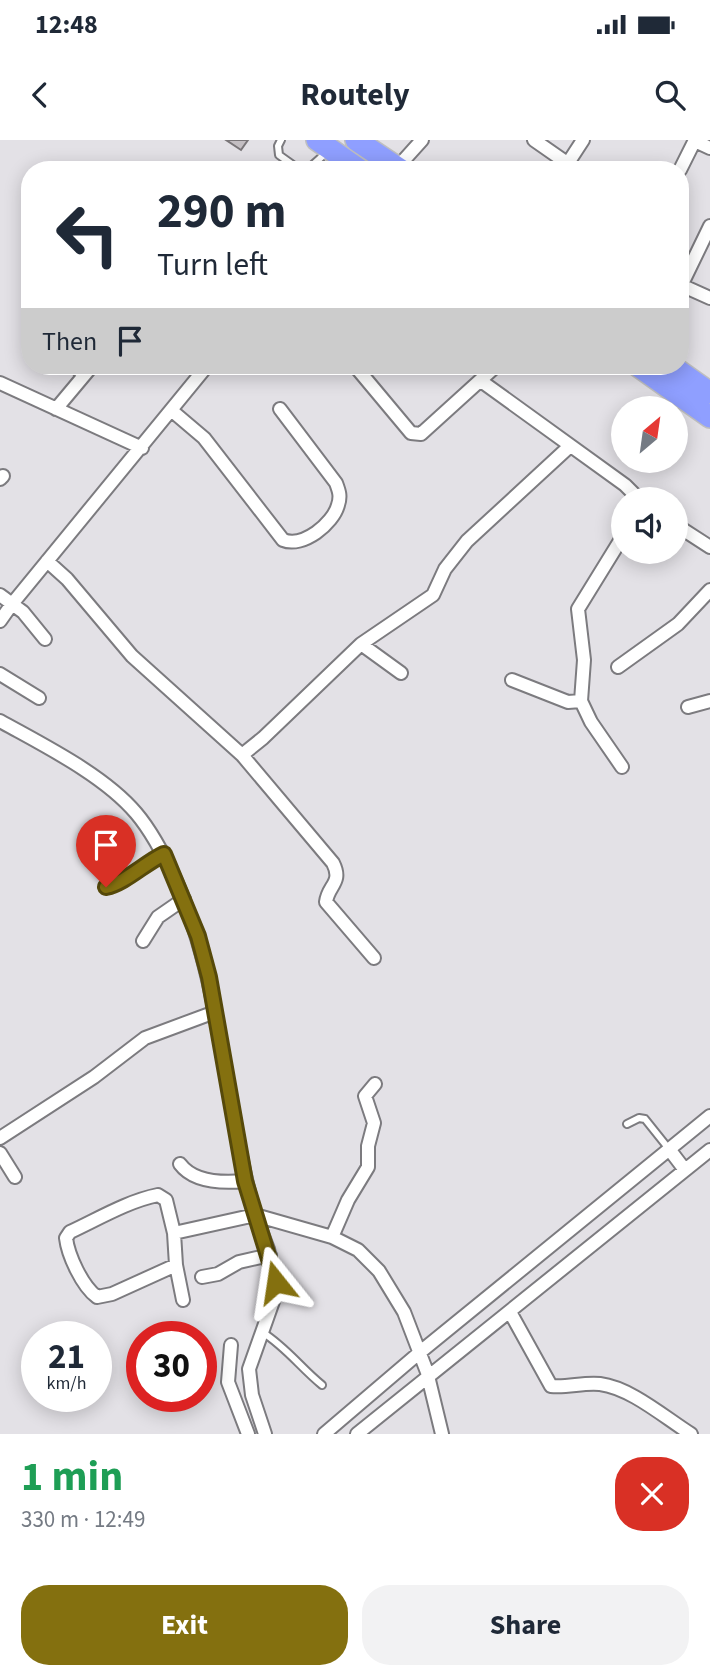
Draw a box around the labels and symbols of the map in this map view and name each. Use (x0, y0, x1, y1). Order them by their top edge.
north arrow (611, 396, 688, 472)
pin (76, 815, 136, 887)
position arrow (239, 1245, 313, 1319)
speed limit sign: 30 (126, 1321, 217, 1412)

